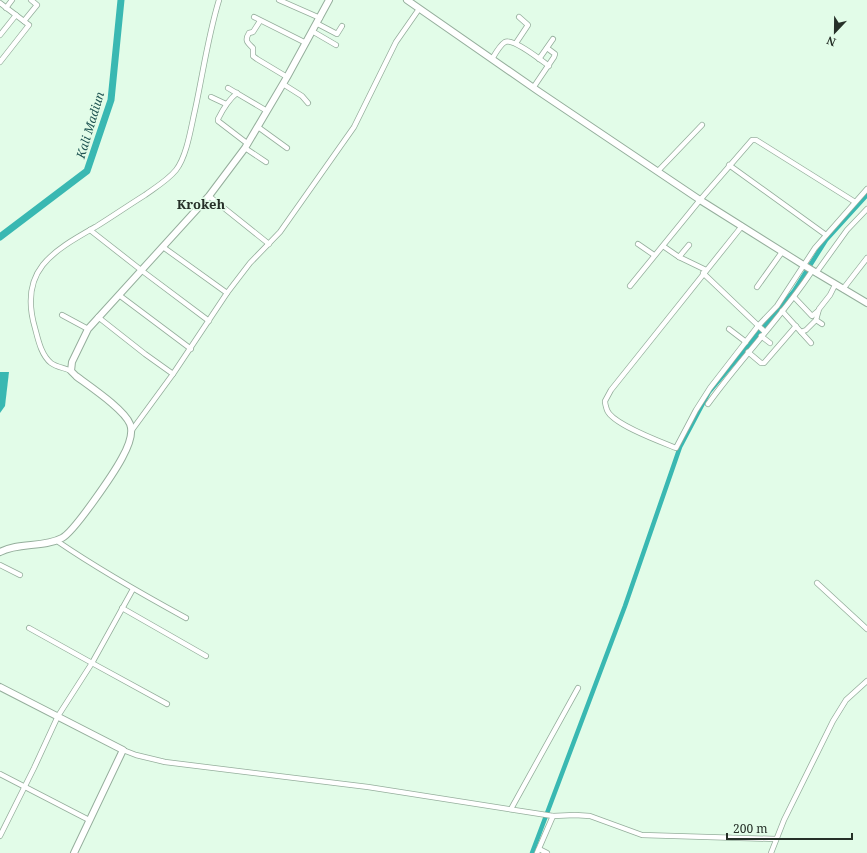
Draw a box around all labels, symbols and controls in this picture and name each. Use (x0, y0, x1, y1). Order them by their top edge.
north arrow (815, 12, 855, 52)
text: N (824, 33, 838, 50)
water label: Kali Madiun (71, 90, 108, 161)
district label: Krokeh (177, 195, 226, 213)
scale bar (727, 815, 852, 841)
text: 200 m (733, 820, 768, 837)

